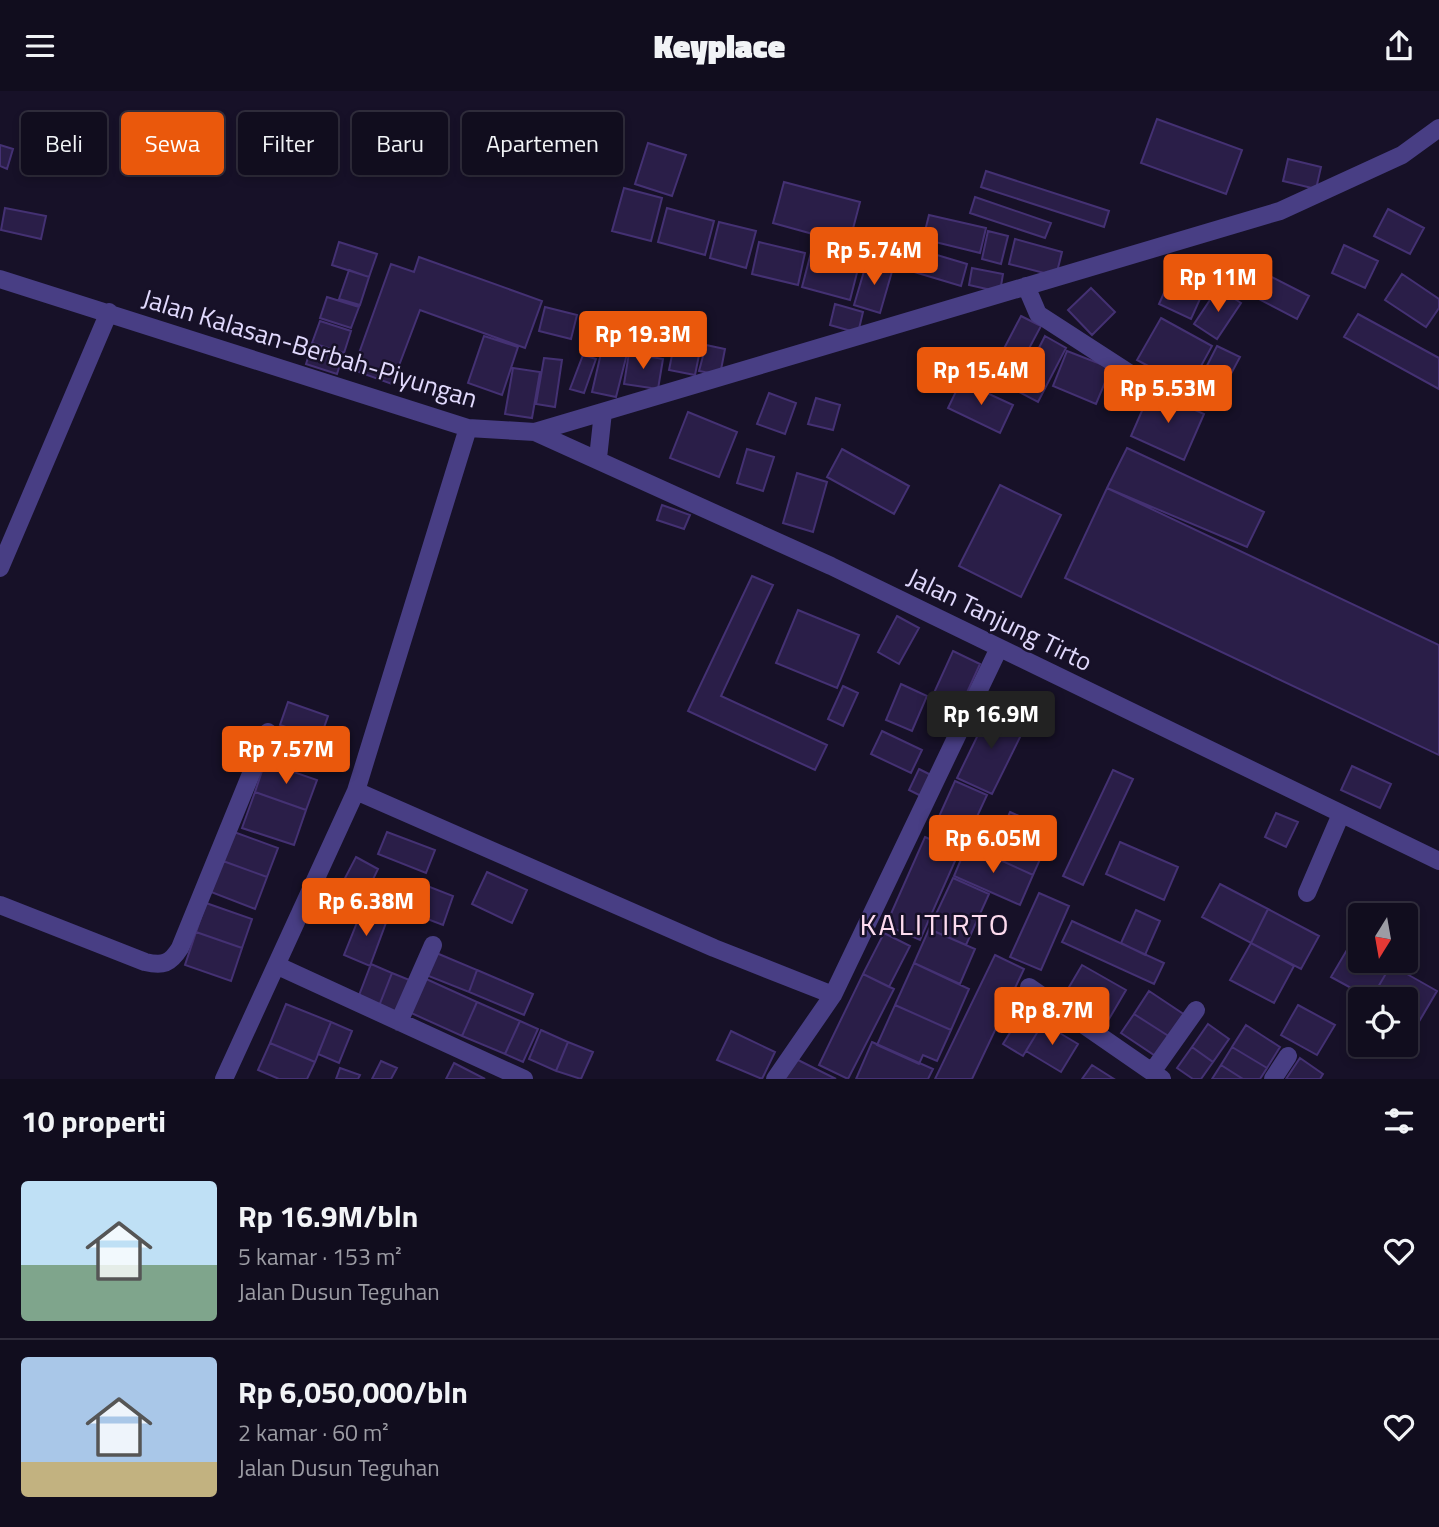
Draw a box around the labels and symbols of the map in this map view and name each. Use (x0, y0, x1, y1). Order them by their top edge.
pin: Rp 5.74M (802, 227, 946, 287)
pin: Rp 11M (1161, 255, 1275, 314)
street label: Jalan Kalasan-Berbah-Piyungan (138, 278, 482, 418)
pin: Rp 19.3M (571, 311, 715, 371)
pin: Rp 15.4M (909, 347, 1053, 407)
pin: Rp 5.53M (1096, 365, 1240, 425)
street label: Jalan Tanjung Tirto (901, 557, 1099, 681)
pin: Rp 16.9M (919, 691, 1063, 751)
pin: Rp 7.57M (214, 727, 358, 786)
pin: Rp 6.05M (921, 815, 1065, 875)
pin: Rp 6.38M (294, 879, 438, 938)
district label: KALITIRTO (859, 901, 1011, 947)
north arrow (1348, 903, 1418, 973)
pin: Rp 8.7M (987, 988, 1117, 1047)

